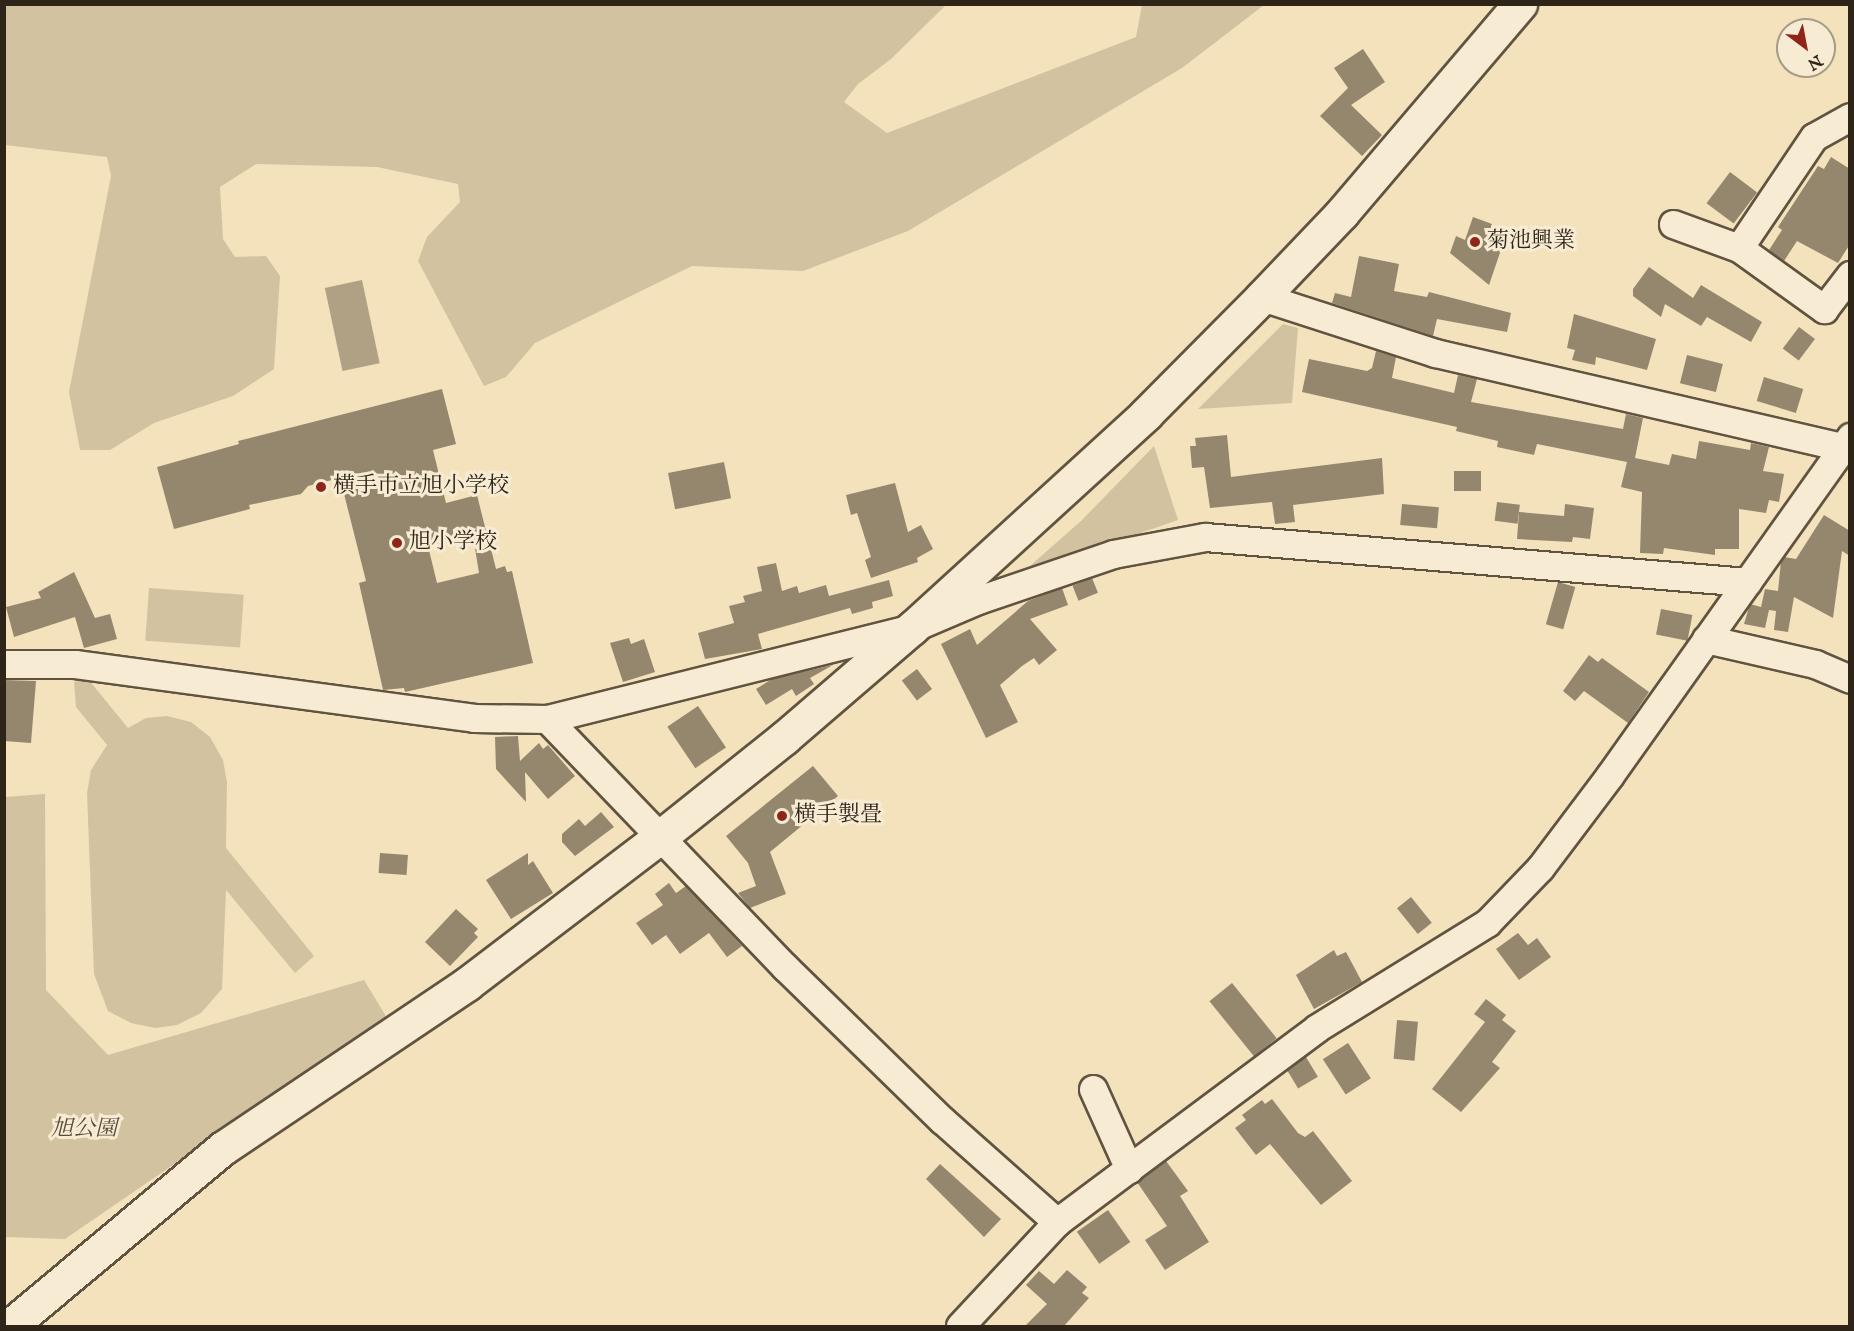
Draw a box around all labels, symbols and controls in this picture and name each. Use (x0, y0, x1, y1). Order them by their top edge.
north arrow (1776, 18, 1836, 78)
text: N (1803, 49, 1826, 74)
place label: 菊池興業 (1487, 229, 1575, 255)
marker: 菊池興業 (1468, 235, 1482, 249)
place label: 横手市立旭小学校 (333, 474, 509, 500)
marker: 横手市立旭小学校 (314, 480, 328, 494)
place label: 旭小学校 (409, 530, 497, 556)
marker: 旭小学校 (390, 536, 404, 550)
place label: 横手製畳 (794, 803, 882, 829)
marker: 横手製畳 (775, 809, 789, 823)
park label: 旭公園 (51, 1117, 117, 1143)

